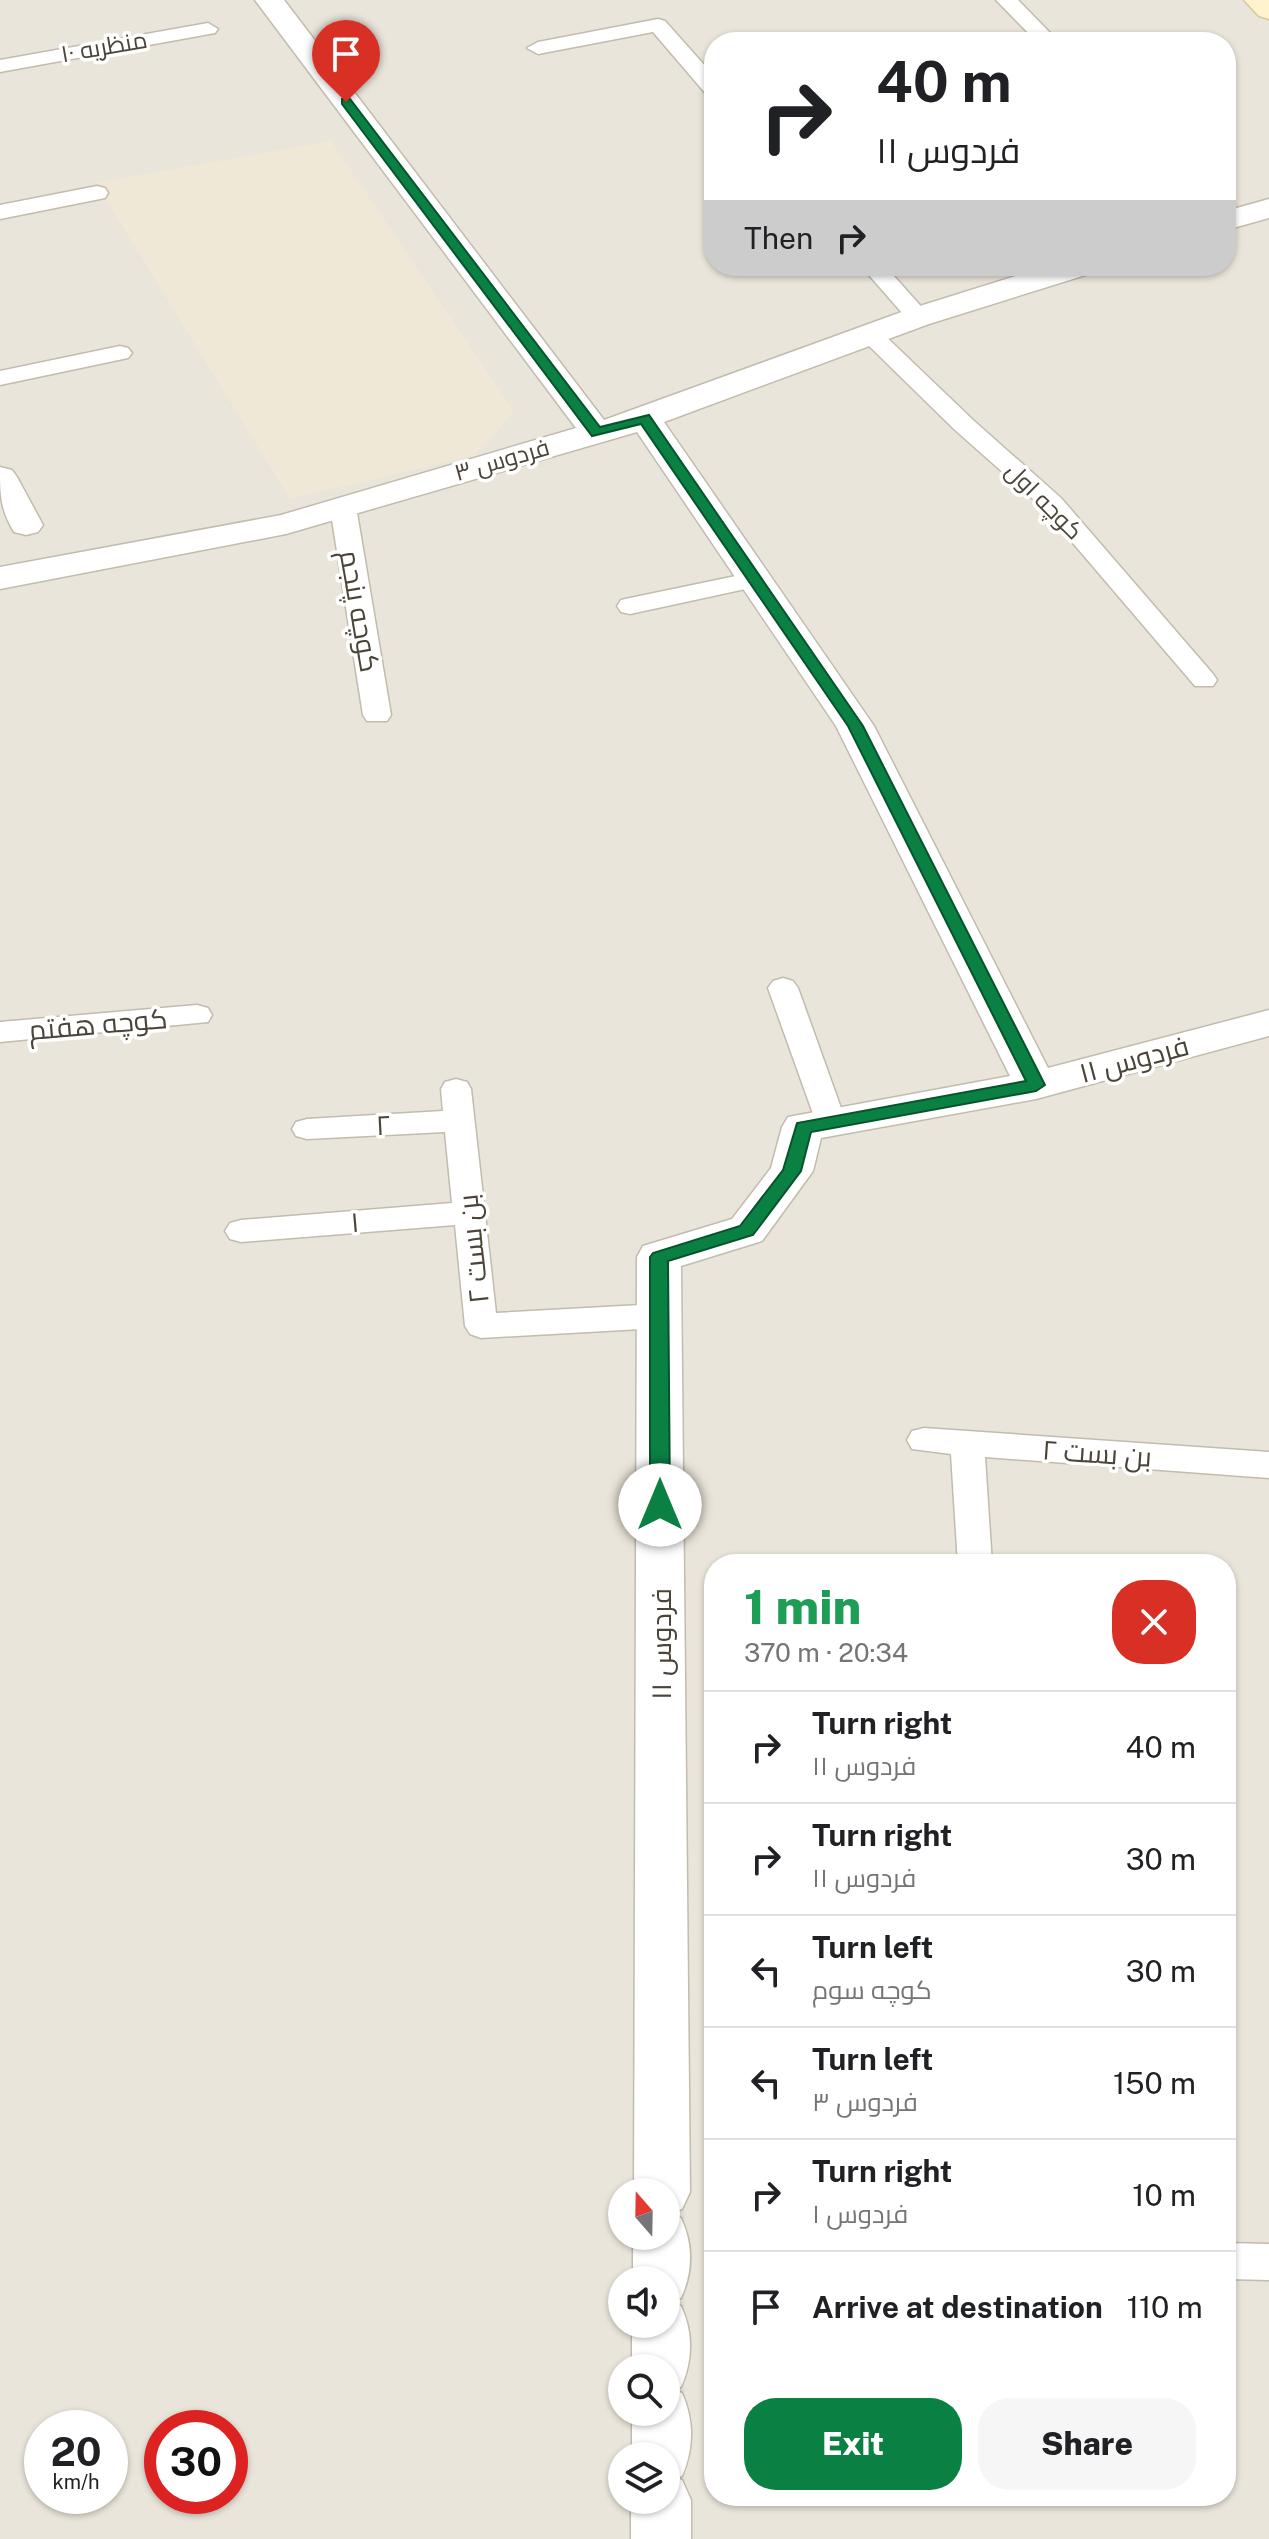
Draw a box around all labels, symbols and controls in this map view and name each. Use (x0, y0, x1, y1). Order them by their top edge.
pin (312, 20, 380, 102)
street label: منظریه ۱۰ (58, 25, 149, 67)
icon: arrive (324, 32, 368, 76)
text: 40 m (876, 49, 1012, 115)
icon: right (744, 64, 848, 168)
text: فردوس ۱۱ (876, 129, 1020, 171)
icon: right (829, 216, 873, 260)
text: Then (744, 220, 813, 256)
street label: فردوس ۳ (451, 432, 553, 487)
street label: کوچه اول (998, 456, 1089, 547)
street label: کوچه پنجم (330, 547, 387, 675)
street label: کوچه هفتم (27, 1001, 169, 1050)
street label: فردوس ۱۱ (1075, 1028, 1193, 1090)
street label: ۲ (375, 1108, 391, 1141)
street label: بن بست ۲ (450, 1193, 496, 1305)
street label: ۱ (349, 1205, 361, 1238)
street label: بن بست ۲ (1041, 1432, 1153, 1474)
position arrow (618, 1463, 702, 1547)
text: 1 min (744, 1578, 861, 1635)
button: close (1112, 1580, 1196, 1664)
street label: فردوس ۱۱ (644, 1588, 678, 1700)
text: 370 m · 20:34 (744, 1637, 908, 1668)
text: Turn right (812, 1705, 952, 1741)
icon: right (744, 1725, 788, 1769)
text: 40 m (1126, 1729, 1196, 1765)
text: فردوس ۱۱ (812, 1750, 916, 1781)
text: Turn right (812, 1817, 952, 1853)
icon: right (744, 1837, 788, 1881)
text: 30 m (1126, 1841, 1196, 1877)
text: فردوس ۱۱ (812, 1862, 916, 1893)
text: Turn left (812, 1929, 933, 1965)
icon: left (744, 1949, 788, 1993)
text: 30 m (1126, 1953, 1196, 1989)
text: کوچه سوم (812, 1974, 932, 2005)
text: Turn left (812, 2041, 933, 2077)
icon: left (744, 2061, 788, 2105)
text: 150 m (1113, 2065, 1196, 2101)
text: فردوس ۳ (812, 2086, 918, 2117)
text: Turn right (812, 2153, 952, 2189)
icon: right (744, 2173, 788, 2217)
text: 10 m (1132, 2177, 1196, 2213)
north arrow (608, 2178, 680, 2250)
map controls (608, 2178, 680, 2514)
text: فردوس ۱ (812, 2198, 908, 2229)
button: sound (608, 2266, 680, 2338)
icon: arrive (744, 2285, 788, 2329)
text: Arrive at destination (812, 2289, 1103, 2325)
text: 110 m (1127, 2289, 1203, 2325)
button: search (608, 2354, 680, 2426)
button: Exit (744, 2398, 962, 2490)
button: Share (978, 2398, 1196, 2490)
speed limit sign: 30 (144, 2410, 248, 2514)
text: 20 (50, 2428, 102, 2475)
button: layers (608, 2442, 680, 2514)
text: km/h (52, 2470, 100, 2494)

